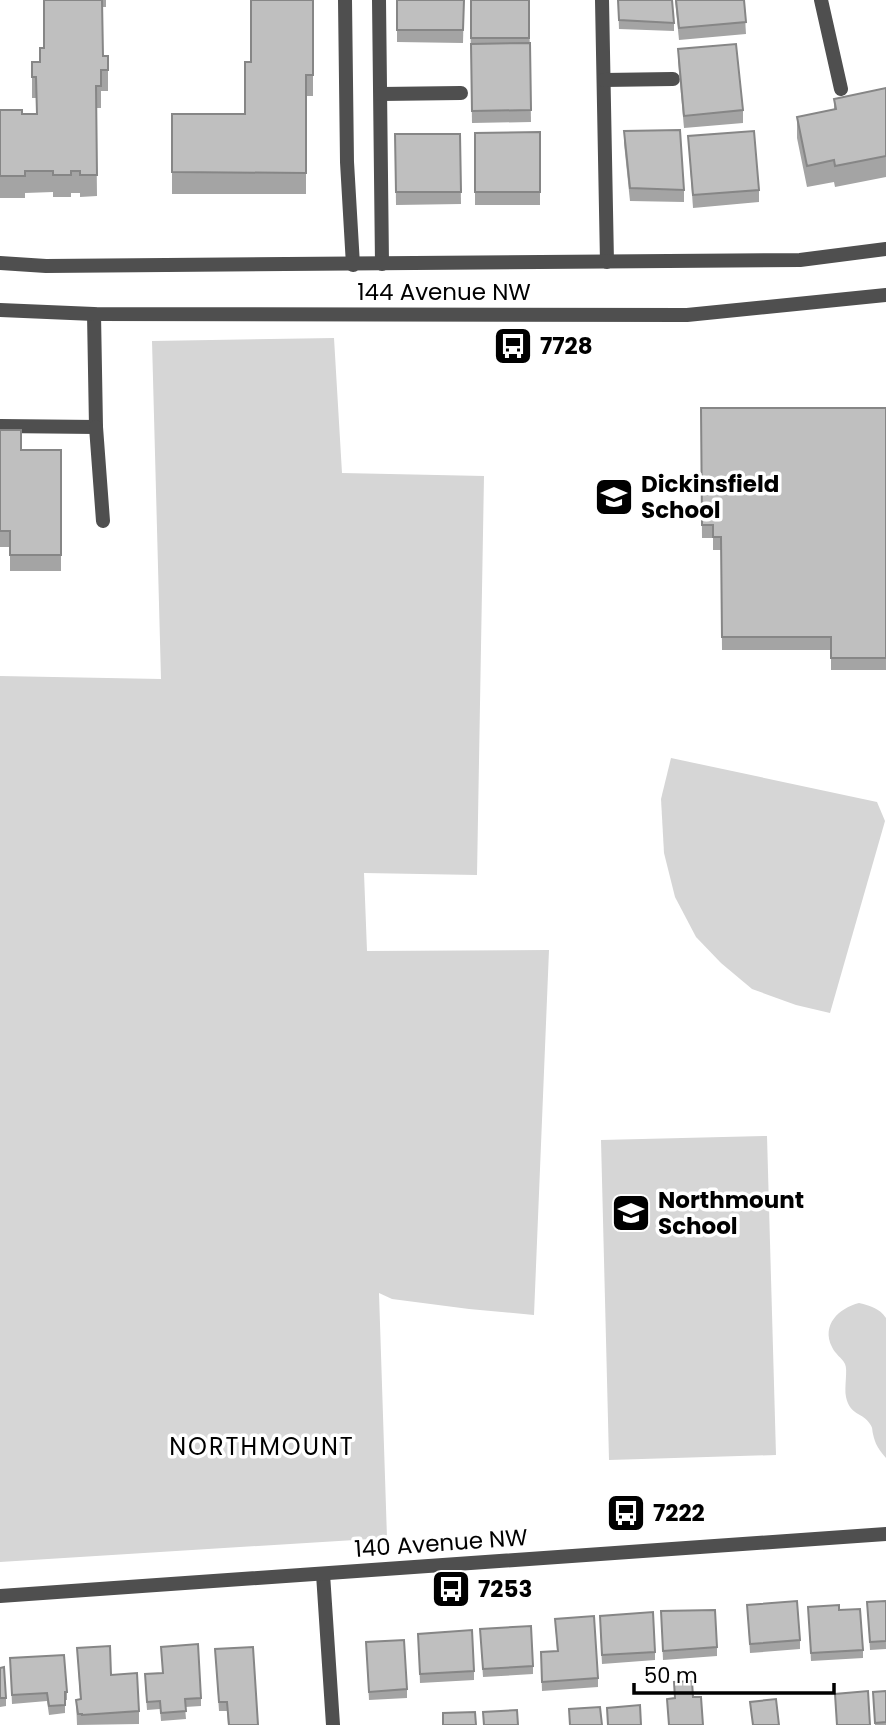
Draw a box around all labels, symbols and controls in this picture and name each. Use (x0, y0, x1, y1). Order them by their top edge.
street label: 144 Avenue NW (357, 276, 531, 308)
bus stop icon: 7728 (492, 325, 534, 367)
place label: 7728 (540, 330, 593, 362)
place label: Dickinsfield School (641, 468, 779, 526)
school or university icon: Dickinsfield School (593, 476, 635, 518)
place label: Northmount School (658, 1184, 804, 1242)
school or university icon: Northmount School (610, 1192, 652, 1234)
district label: NORTHMOUNT (169, 1430, 355, 1463)
bus stop icon: 7222 (605, 1492, 647, 1534)
place label: 7222 (653, 1497, 705, 1529)
street label: 140 Avenue NW (353, 1521, 529, 1565)
bus stop icon: 7253 (430, 1568, 472, 1610)
place label: 7253 (478, 1573, 532, 1605)
scale bar (634, 1652, 834, 1696)
text: 50 m (644, 1661, 698, 1690)

